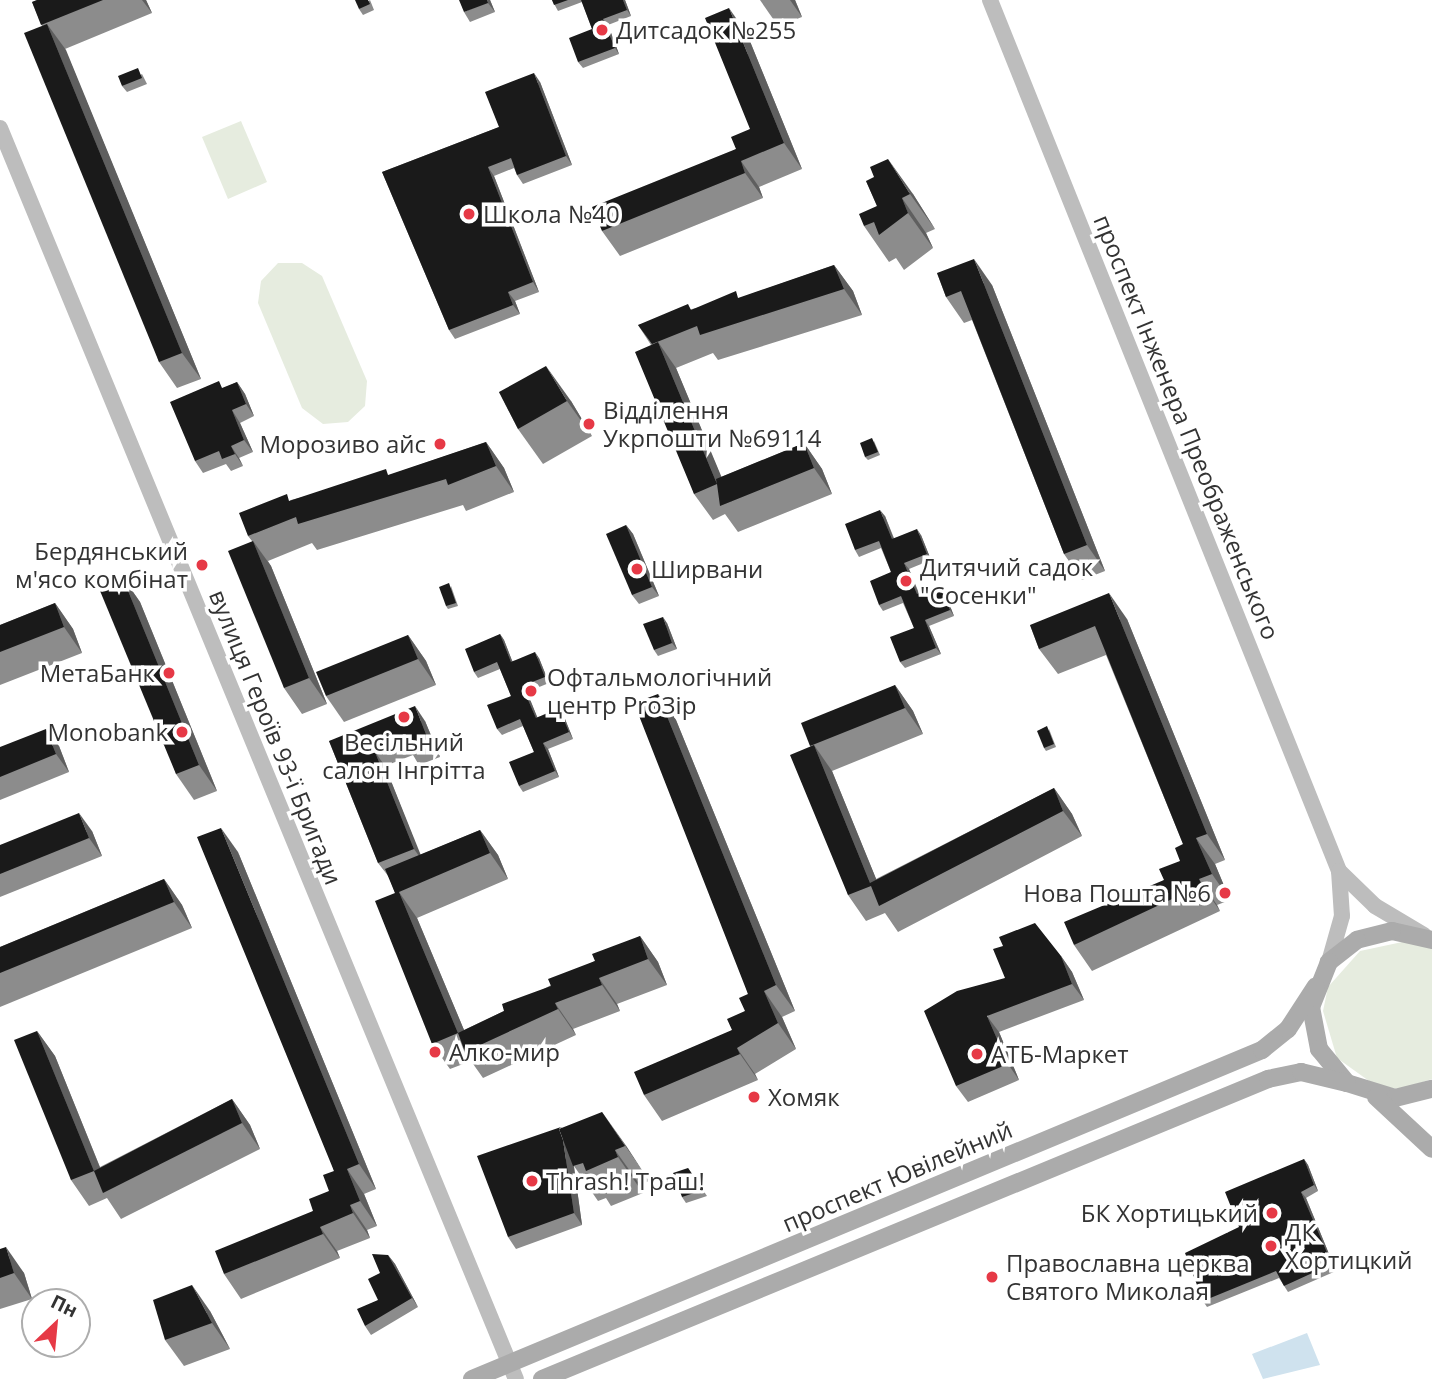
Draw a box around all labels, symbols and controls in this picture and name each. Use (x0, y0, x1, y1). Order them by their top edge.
place label: Дитсадок №255 (616, 16, 796, 44)
marker: Дитсадок №255 (594, 22, 610, 38)
place label: Школа №40 (483, 200, 620, 228)
marker: Школа №40 (461, 206, 477, 222)
street label: проспект Інженера Преображенського (1088, 210, 1286, 644)
place label: Відділення Укрпошти №69114 (603, 396, 821, 452)
marker: Відділення Укрпошти №69114 (581, 416, 597, 432)
place label: Морозиво айс (259, 430, 426, 458)
marker: Морозиво айс (432, 436, 448, 452)
place label: Бердянський м'ясо комбінат (15, 537, 188, 593)
place label: Дитячий садок "Сосенки" (920, 553, 1093, 609)
place label: Ширвани (651, 555, 763, 583)
marker: Бердянський м'ясо комбінат (194, 557, 210, 573)
marker: Ширвани (629, 561, 645, 577)
marker: Дитячий садок "Сосенки" (898, 573, 914, 589)
street label: вулиця Героїв 93-ї Бригади (204, 585, 348, 889)
place label: МетаБанк (40, 659, 155, 687)
place label: Офтальмологічний центр ProЗір (547, 663, 772, 719)
marker: МетаБанк (161, 665, 177, 681)
marker: Офтальмологічний центр ProЗір (521, 681, 541, 701)
marker: Весільний салон Інгрітта (396, 709, 412, 725)
place label: Monobank (47, 718, 168, 746)
marker: Monobank (174, 724, 190, 740)
place label: Весільний салон Інгрітта (322, 728, 486, 784)
place label: Нова Пошта №6 (1023, 879, 1211, 907)
marker: Нова Пошта №6 (1217, 885, 1233, 901)
place label: Алко-мир (449, 1038, 560, 1066)
place label: АТБ-Маркет (991, 1040, 1129, 1068)
marker: Алко-мир (427, 1044, 443, 1060)
marker: АТБ-Маркет (969, 1046, 985, 1062)
place label: Хомяк (768, 1083, 840, 1111)
marker: Хомяк (746, 1089, 762, 1105)
street label: проспект Ювілейний (778, 1114, 1016, 1238)
place label: Thrash! Траш! (546, 1167, 705, 1195)
marker: Thrash! Траш! (524, 1173, 540, 1189)
place label: БК Хортицький (1081, 1199, 1258, 1227)
marker: БК Хортицький (1264, 1205, 1280, 1221)
place label: ДК Хортицкий (1285, 1218, 1412, 1274)
marker: ДК Хортицкий (1263, 1238, 1279, 1254)
place label: Православна церква Святого Миколая (1006, 1249, 1250, 1305)
marker: Православна церква Святого Миколая (984, 1269, 1000, 1285)
north arrow (21, 1288, 91, 1358)
text: Пн (47, 1288, 82, 1323)

